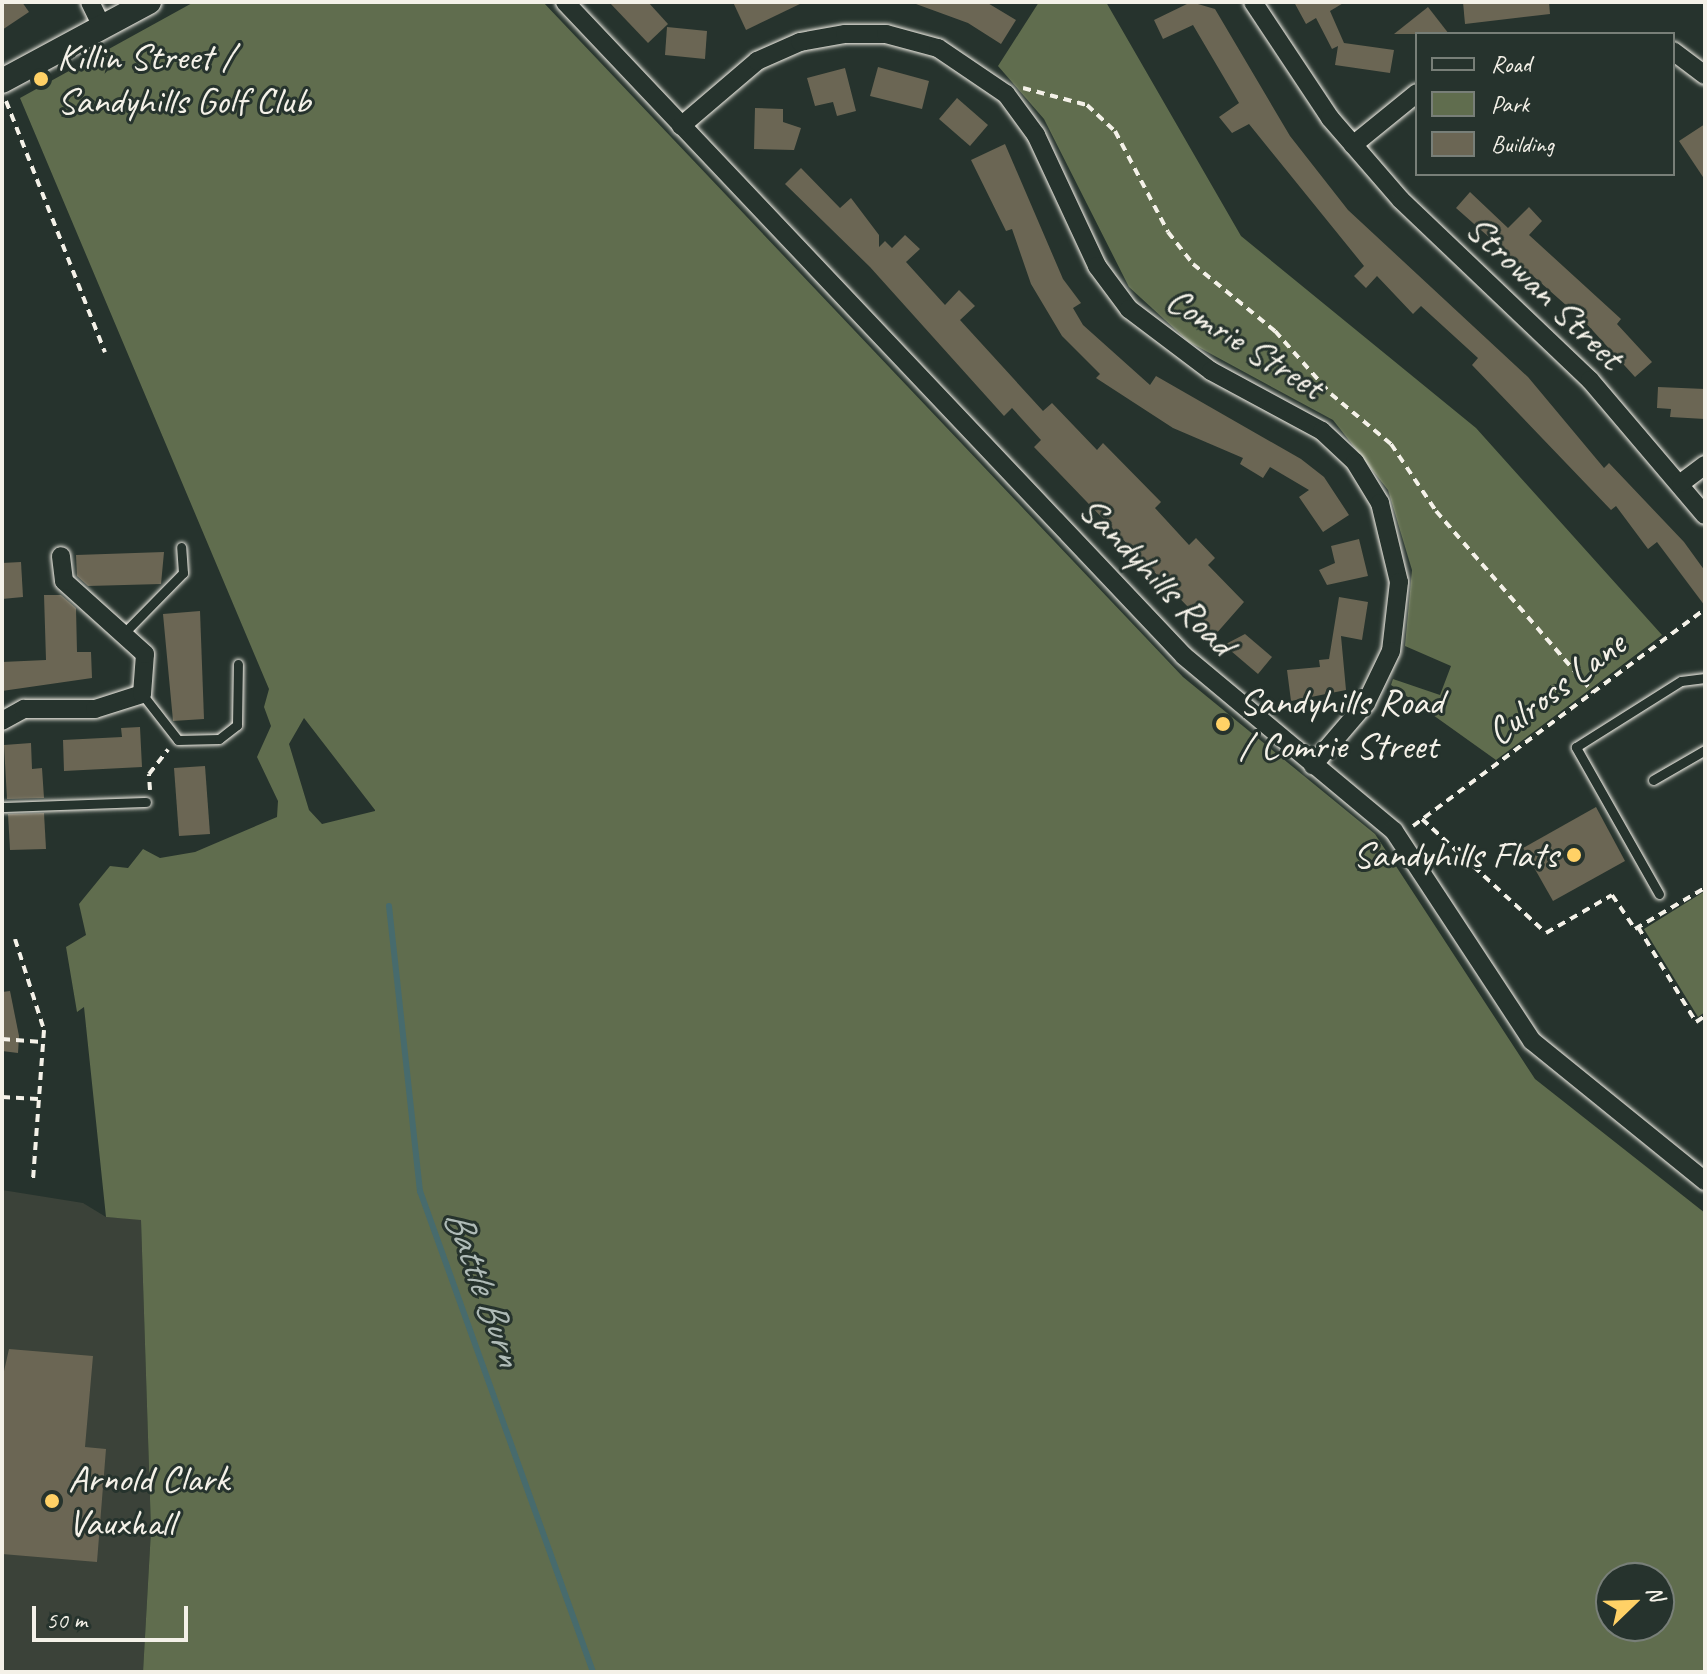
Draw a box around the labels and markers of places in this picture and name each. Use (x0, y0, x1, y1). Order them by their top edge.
place label: Killin Street / Sandyhills Golf Club (57, 34, 310, 124)
marker: Killin Street / Sandyhills Golf Club (32, 70, 50, 88)
place label: Sandyhills Road / Comrie Street (1239, 679, 1442, 768)
marker: Sandyhills Road / Comrie Street (1214, 715, 1232, 733)
place label: Sandyhills Flats (1352, 832, 1558, 878)
marker: Sandyhills Flats (1565, 846, 1583, 864)
place label: Arnold Clark Vauxhall (68, 1456, 230, 1546)
marker: Arnold Clark Vauxhall (43, 1492, 61, 1510)

